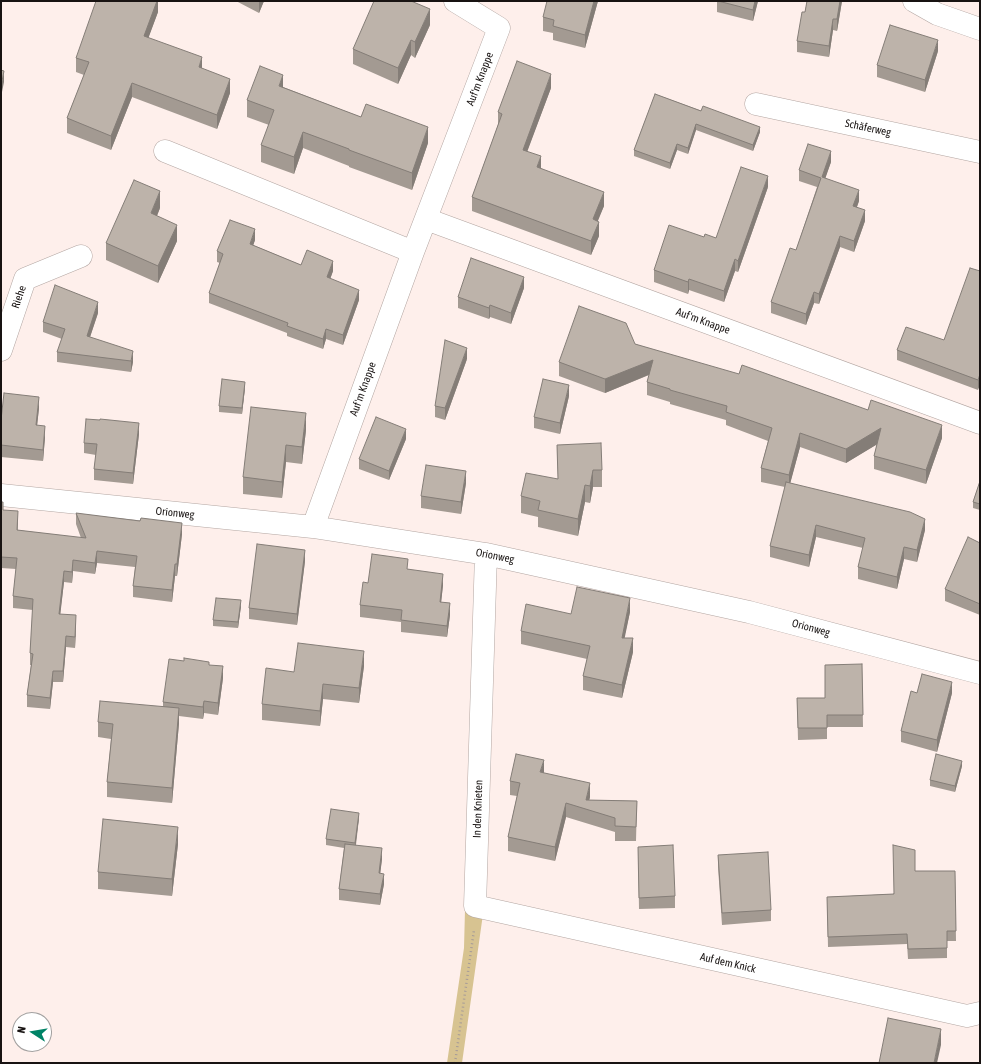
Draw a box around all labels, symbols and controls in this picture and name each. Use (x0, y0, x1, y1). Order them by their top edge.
street label: Auf'm Knappe (464, 50, 496, 108)
street label: Schäferweg (844, 117, 892, 139)
street label: Riehe (9, 284, 29, 310)
street label: Auf'm Knappe (674, 305, 732, 337)
street label: Auf'm Knappe (347, 360, 379, 418)
street label: Orionweg (155, 504, 195, 522)
street label: Orionweg (475, 546, 515, 566)
street label: Orionweg (791, 617, 831, 639)
street label: In den Knieten (470, 780, 486, 838)
street label: Auf dem Knick (699, 950, 757, 976)
north arrow (12, 1012, 52, 1052)
text: N (15, 1025, 28, 1034)

